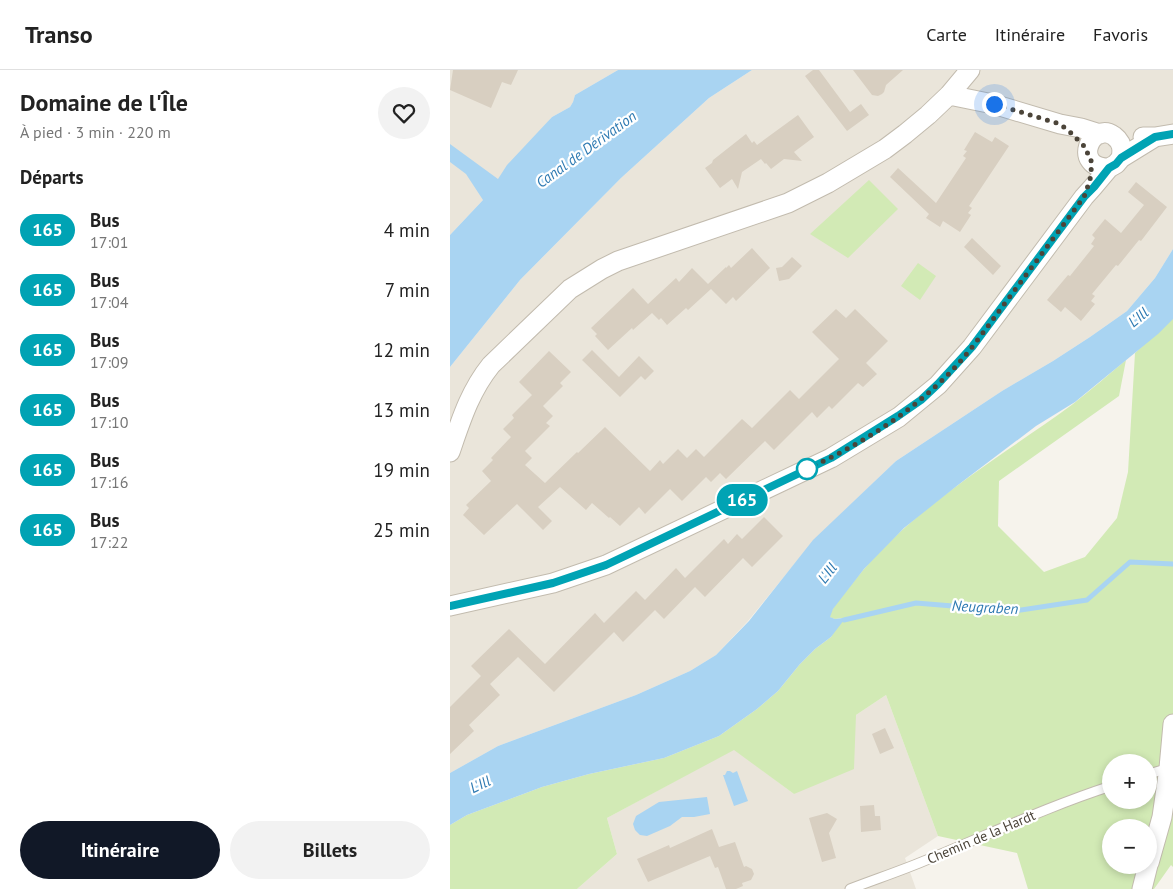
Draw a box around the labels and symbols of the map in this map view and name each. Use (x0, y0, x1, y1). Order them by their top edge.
your location (982, 92, 1007, 117)
water label: Canal de Dérivation (532, 106, 640, 192)
water label: L'Ill (1124, 303, 1152, 331)
unlabelled marker (796, 458, 818, 480)
line badge: 165 (713, 484, 771, 516)
water label: L'Ill (813, 559, 841, 587)
water label: Neugraben (951, 596, 1019, 618)
water label: L'Ill (466, 771, 494, 797)
street label: Chemin de la Hardt (924, 806, 1038, 868)

